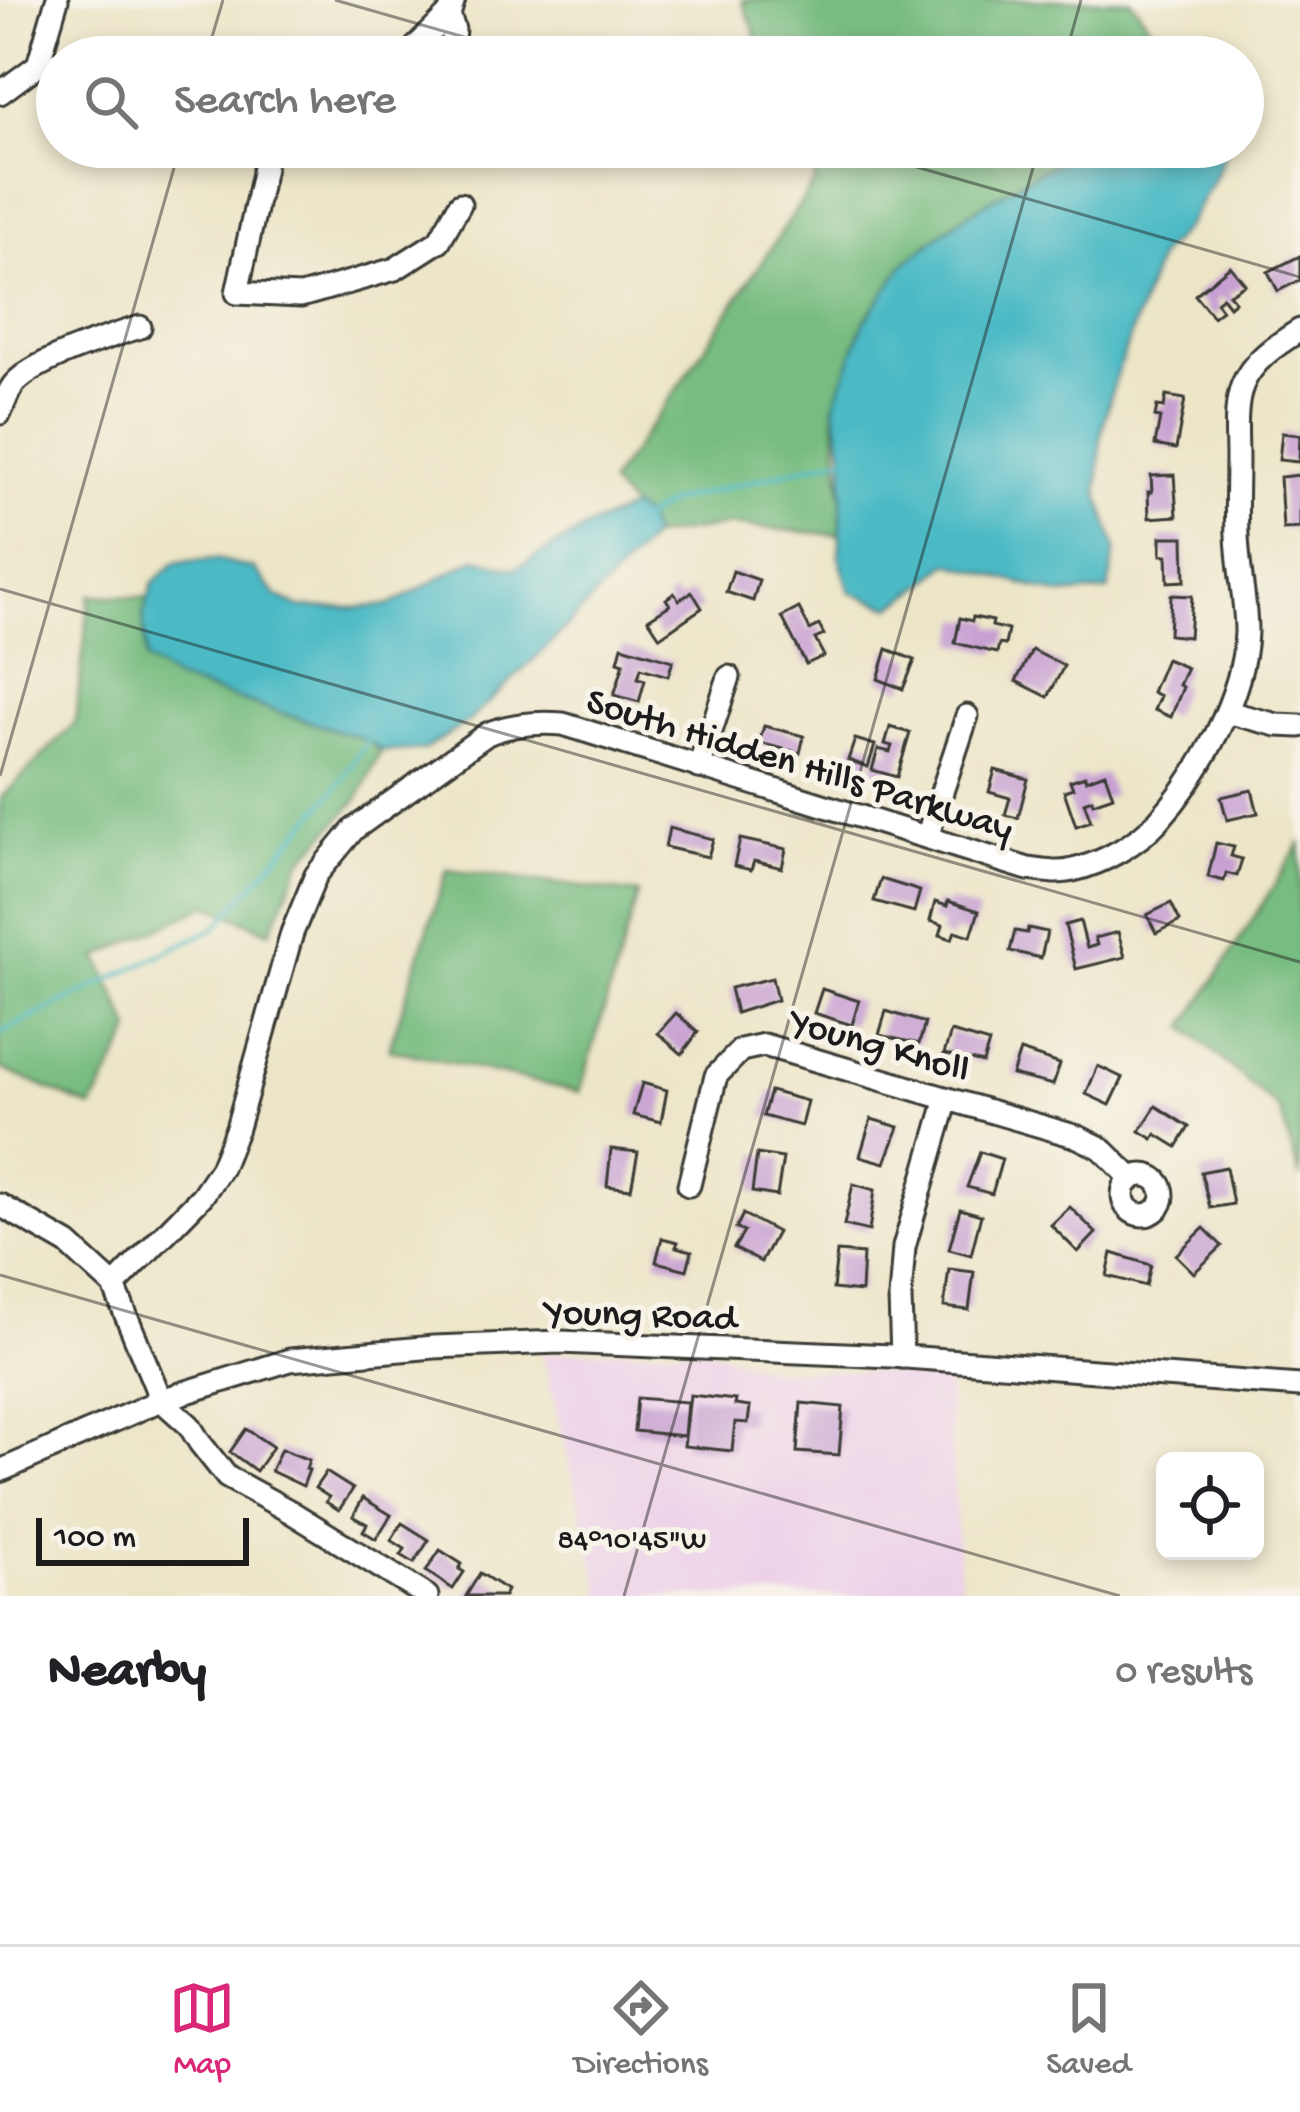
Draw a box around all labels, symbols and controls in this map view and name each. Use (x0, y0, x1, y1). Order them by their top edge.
search box (36, 36, 1264, 168)
icon: search (78, 69, 144, 135)
text: Search here (174, 76, 396, 129)
street label: South Hidden Hills Parkway (580, 681, 1018, 855)
street label: Young Knoll (780, 1000, 974, 1096)
street label: Young Road (540, 1292, 741, 1344)
map controls (1156, 1452, 1264, 1560)
button: locate (1156, 1452, 1264, 1560)
scale bar (36, 1512, 249, 1565)
text: 100 m (54, 1520, 136, 1558)
text: 84°10'45"W (558, 1525, 706, 1560)
text: Nearby (48, 1644, 206, 1704)
text: 0 results (1115, 1651, 1252, 1697)
tab: Map (169, 1975, 235, 2085)
tab: Directions (574, 1975, 708, 2085)
tab: Saved (1046, 1975, 1131, 2085)

